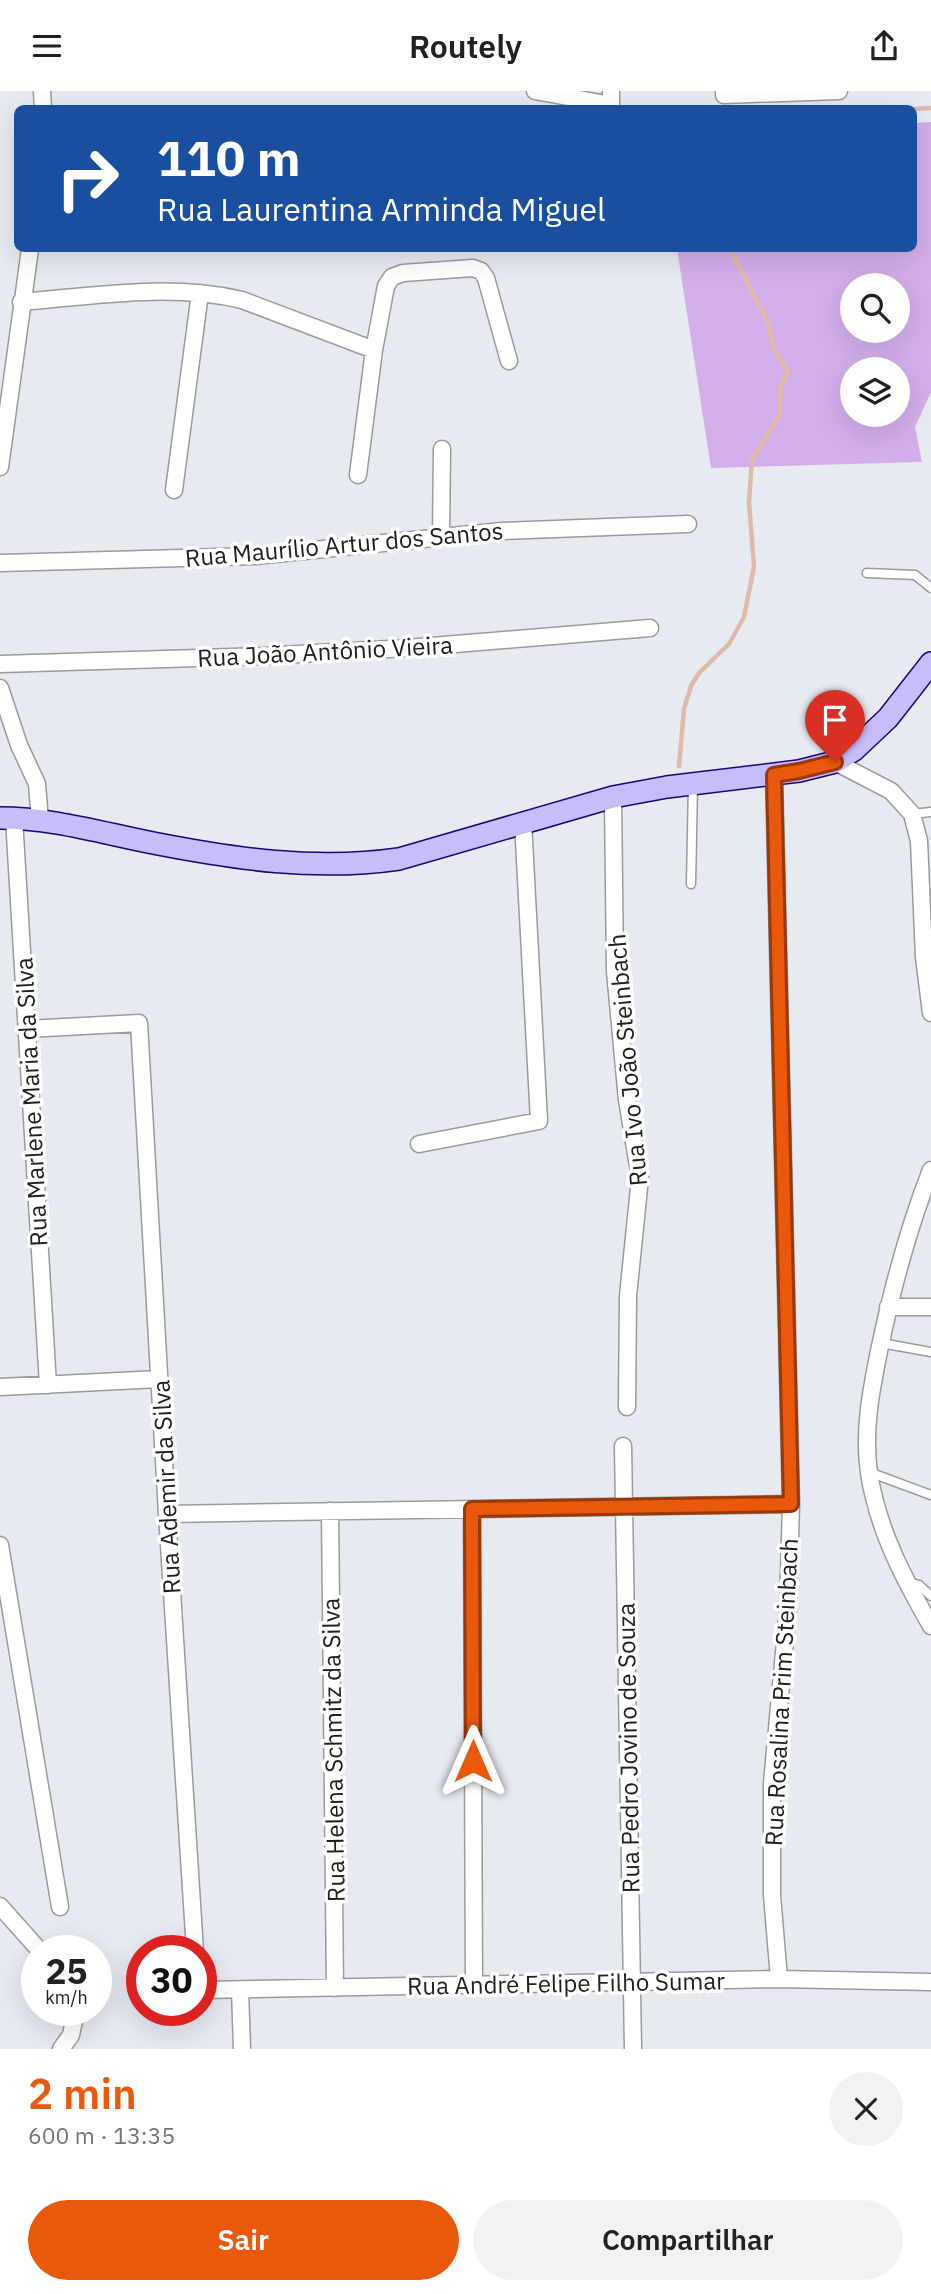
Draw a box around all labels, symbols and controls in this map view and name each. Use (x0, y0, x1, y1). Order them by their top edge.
text: Routely (409, 25, 522, 67)
icon: menu (28, 27, 66, 65)
icon: share (865, 27, 903, 65)
text: 110 m (157, 126, 301, 189)
icon: right (42, 133, 133, 224)
text: Rua Laurentina Arminda Miguel (157, 188, 606, 230)
map controls (840, 273, 910, 427)
button: search (840, 273, 910, 343)
button: layers (840, 357, 910, 427)
street label: Rua Maurílio Artur dos Santos (184, 514, 504, 574)
street label: Rua João Antônio Vieira (196, 628, 454, 674)
pin (805, 690, 865, 762)
icon: arrive (816, 701, 854, 739)
street label: Rua Ivo João Steinbach (600, 933, 654, 1187)
street label: Rua Marlene Maria da Silva (7, 956, 55, 1247)
street label: Rua Ademir da Silva (144, 1379, 188, 1595)
street label: Rua Rosalina Prim Steinbach (757, 1537, 805, 1847)
street label: Rua Helena Schmitz da Silva (314, 1597, 352, 1902)
street label: Rua Pedro Jovino de Souza (609, 1602, 647, 1893)
position arrow (436, 1724, 510, 1798)
speed limit sign: 30 (126, 1935, 217, 2026)
text: 25 (45, 1948, 88, 1994)
street label: Rua André Felipe Filho Sumar (407, 1964, 725, 2002)
text: km/h (45, 1986, 88, 2009)
text: 2 min (28, 2066, 137, 2121)
button: close (829, 2072, 903, 2146)
text: 600 m · 13:35 (28, 2120, 175, 2150)
button: Sair (28, 2200, 459, 2280)
button: Compartilhar (473, 2200, 903, 2280)

